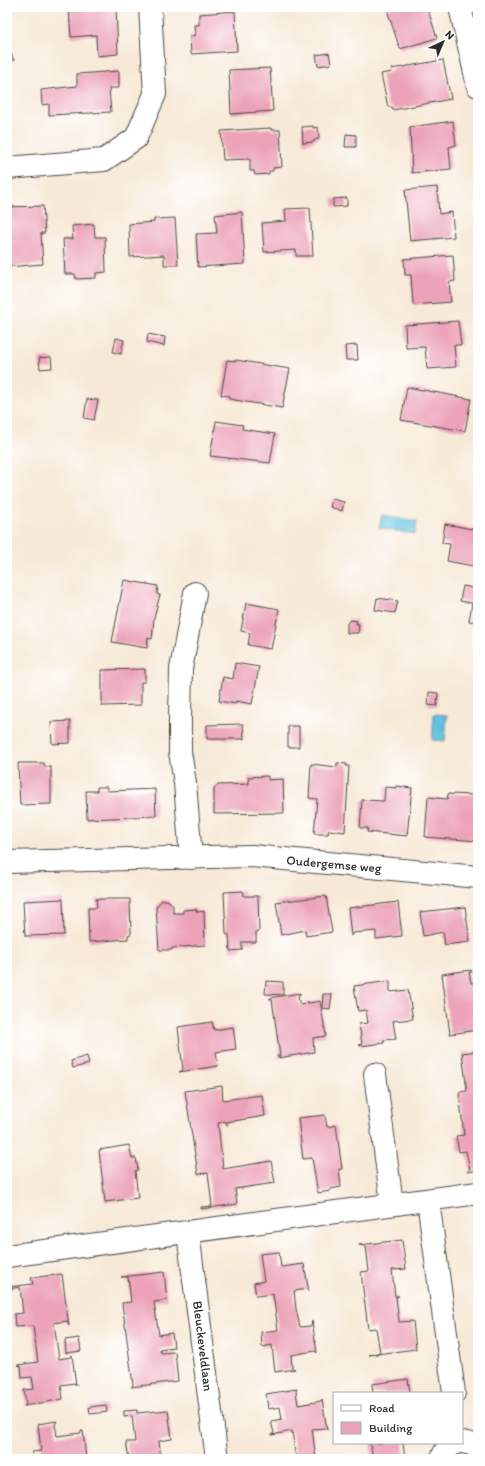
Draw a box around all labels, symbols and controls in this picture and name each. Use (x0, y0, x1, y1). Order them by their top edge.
north arrow (423, 22, 463, 62)
text: N (442, 28, 457, 42)
street label: Oudergemse weg (286, 852, 382, 876)
street label: Bleuckeveldlaan (190, 1300, 216, 1392)
legend (333, 1392, 463, 1444)
text: Road (369, 1401, 395, 1415)
text: Building (369, 1421, 413, 1435)

